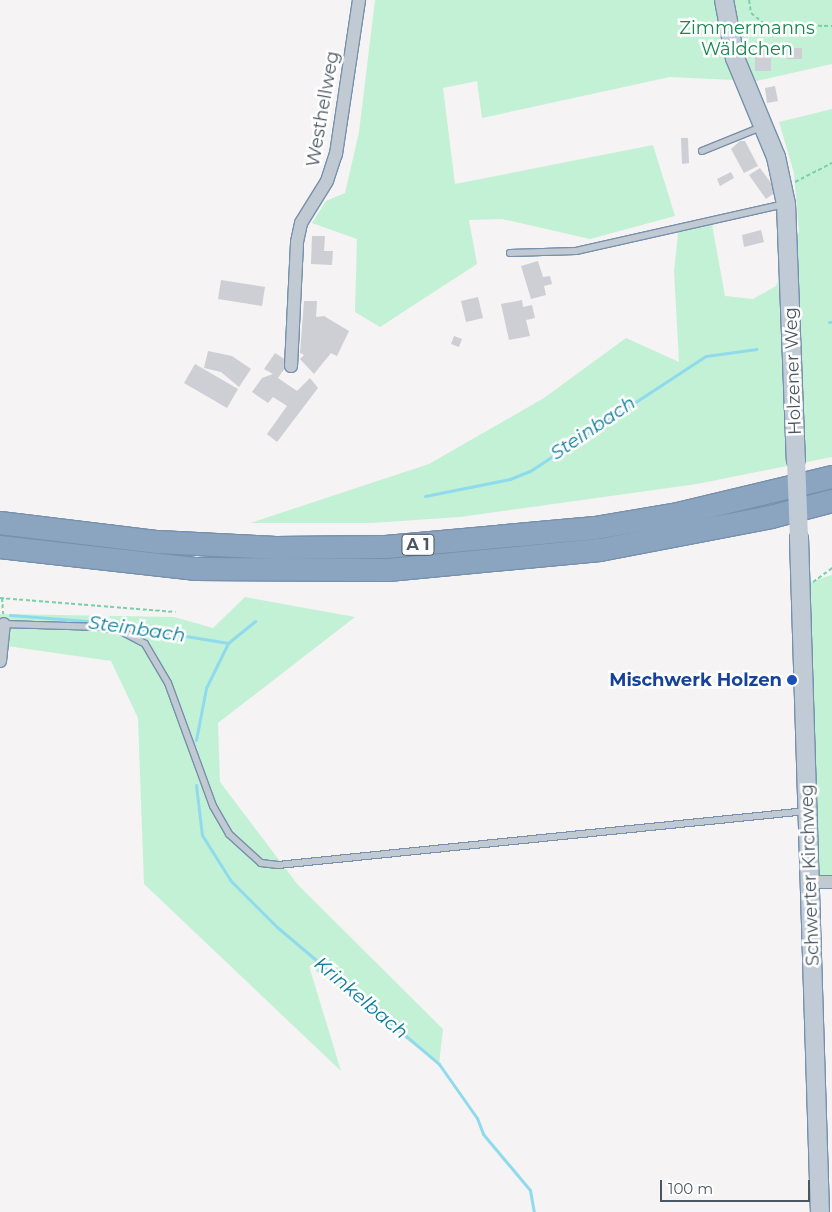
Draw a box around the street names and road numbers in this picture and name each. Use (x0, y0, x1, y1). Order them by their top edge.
street label: Westhellweg (302, 49, 344, 169)
street label: Holzener Weg (780, 307, 806, 435)
road number: A 1 (400, 532, 436, 558)
street label: Schwerter Kirchweg (796, 784, 824, 966)

